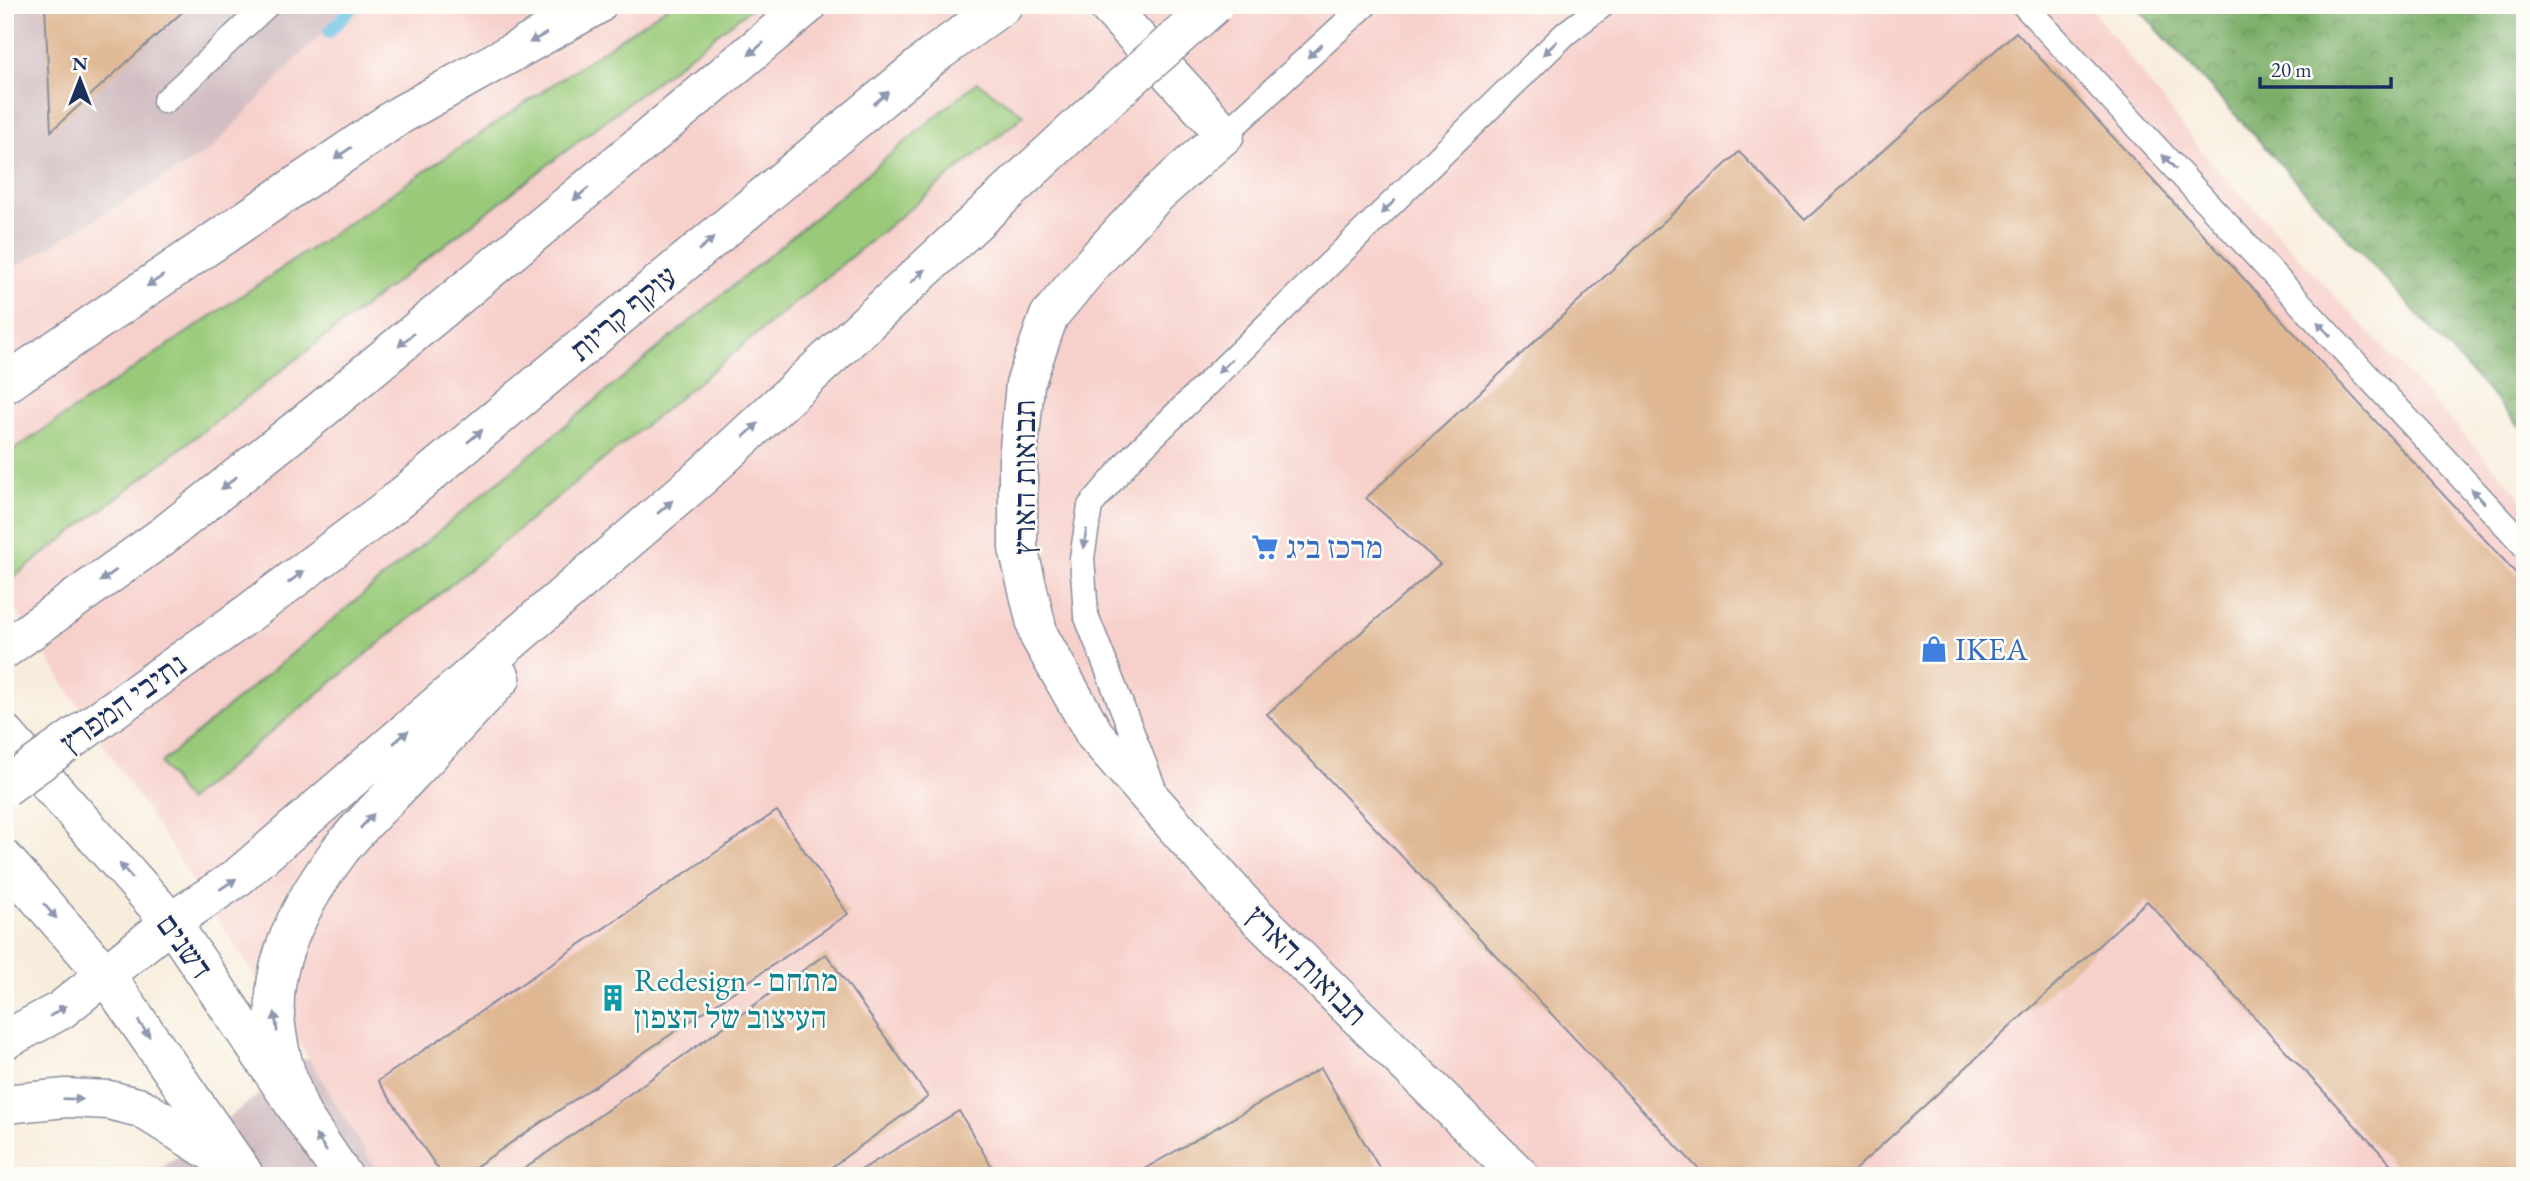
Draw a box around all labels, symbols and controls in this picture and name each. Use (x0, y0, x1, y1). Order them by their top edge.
one-way arrow (528, 32, 547, 44)
one-way arrow (1543, 39, 1559, 56)
one-way arrow (747, 41, 764, 56)
one-way arrow (1307, 43, 1324, 59)
north arrow (46, 46, 116, 116)
scale bar (2260, 46, 2392, 90)
text: N (72, 51, 88, 76)
text: 20 m (2271, 56, 2312, 83)
one-way arrow (872, 91, 890, 106)
one-way arrow (334, 146, 353, 159)
one-way arrow (2162, 154, 2178, 171)
one-way arrow (572, 186, 589, 201)
one-way arrow (1379, 199, 1396, 216)
one-way arrow (698, 237, 715, 252)
street label: עוקף קריות (560, 256, 686, 370)
one-way arrow (909, 268, 926, 284)
one-way arrow (146, 275, 165, 288)
one-way arrow (2316, 320, 2332, 338)
one-way arrow (397, 332, 415, 347)
one-way arrow (1217, 358, 1234, 374)
street label: תבואות הארץ (1003, 399, 1045, 555)
one-way arrow (742, 423, 759, 439)
one-way arrow (466, 428, 484, 444)
one-way arrow (221, 476, 239, 491)
one-way arrow (2471, 488, 2487, 505)
one-way arrow (657, 500, 674, 516)
place label: מרכז ביג (1286, 526, 1383, 568)
one-way arrow (1079, 528, 1090, 550)
supermarket icon: מרכז ביג (1250, 532, 1280, 562)
one-way arrow (99, 568, 117, 582)
one-way arrow (287, 570, 305, 584)
place label: IKEA (1955, 628, 2029, 670)
shop icon: IKEA (1919, 634, 1949, 664)
street label: נתיבי המפרץ (51, 643, 195, 763)
one-way arrow (392, 729, 409, 745)
one-way arrow (359, 813, 375, 830)
one-way arrow (118, 862, 134, 880)
one-way arrow (219, 877, 237, 891)
street label: תבואות הארץ (1237, 895, 1377, 1035)
one-way arrow (42, 903, 57, 920)
street label: דשנים (147, 905, 223, 987)
place label: Redesign - מתחם העיצוב של הצפון (634, 959, 838, 1038)
building icon: Redesign - מתחם העיצוב של הצפון (598, 983, 628, 1013)
one-way arrow (48, 1004, 67, 1017)
one-way arrow (271, 1011, 282, 1033)
one-way arrow (138, 1019, 151, 1039)
one-way arrow (62, 1093, 84, 1104)
one-way arrow (315, 1134, 328, 1153)

